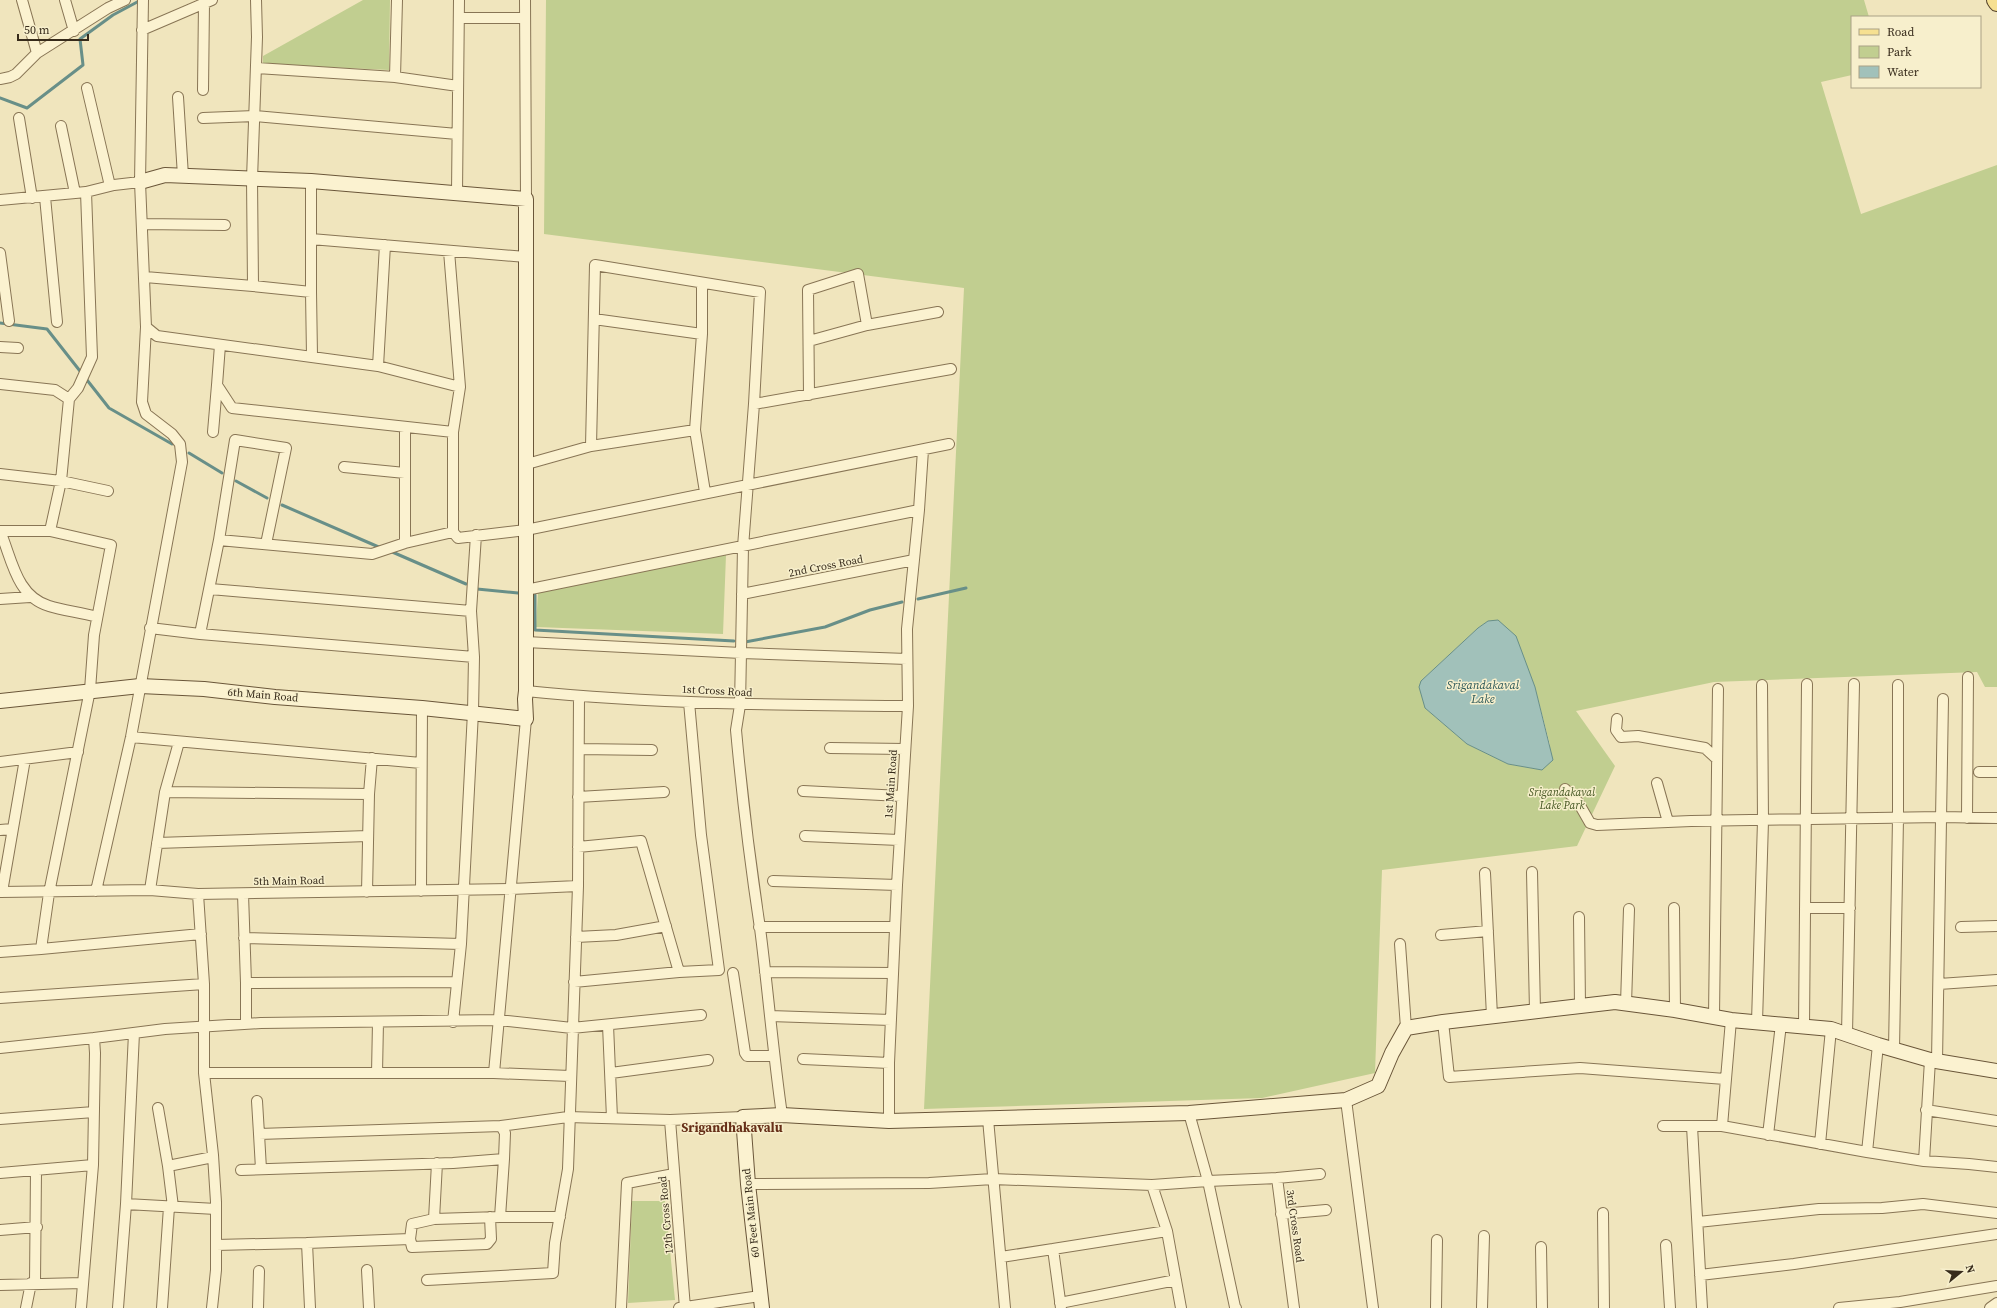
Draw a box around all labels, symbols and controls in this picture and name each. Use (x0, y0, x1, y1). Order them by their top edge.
scale bar (18, 16, 88, 42)
legend (1851, 16, 1981, 88)
text: 50 m (24, 22, 50, 38)
text: Road (1887, 24, 1914, 40)
text: Park (1887, 44, 1912, 60)
text: Water (1887, 64, 1919, 80)
street label: 2nd Cross Road (787, 551, 865, 581)
water label: Srigandakaval Lake (1447, 677, 1520, 707)
street label: 1st Cross Road (681, 682, 754, 700)
street label: 6th Main Road (227, 684, 300, 706)
street label: 1st Main Road (881, 748, 901, 819)
park label: Srigandakaval Lake Park (1529, 785, 1596, 813)
street label: 5th Main Road (253, 873, 325, 889)
district label: Srigandhakavalu (681, 1119, 783, 1136)
street label: 60 Feet Main Road (739, 1167, 763, 1258)
street label: 12th Cross Road (655, 1175, 677, 1255)
street label: 3rd Cross Road (1282, 1189, 1308, 1264)
north arrow (1941, 1252, 1981, 1292)
text: N (1962, 1263, 1978, 1275)

